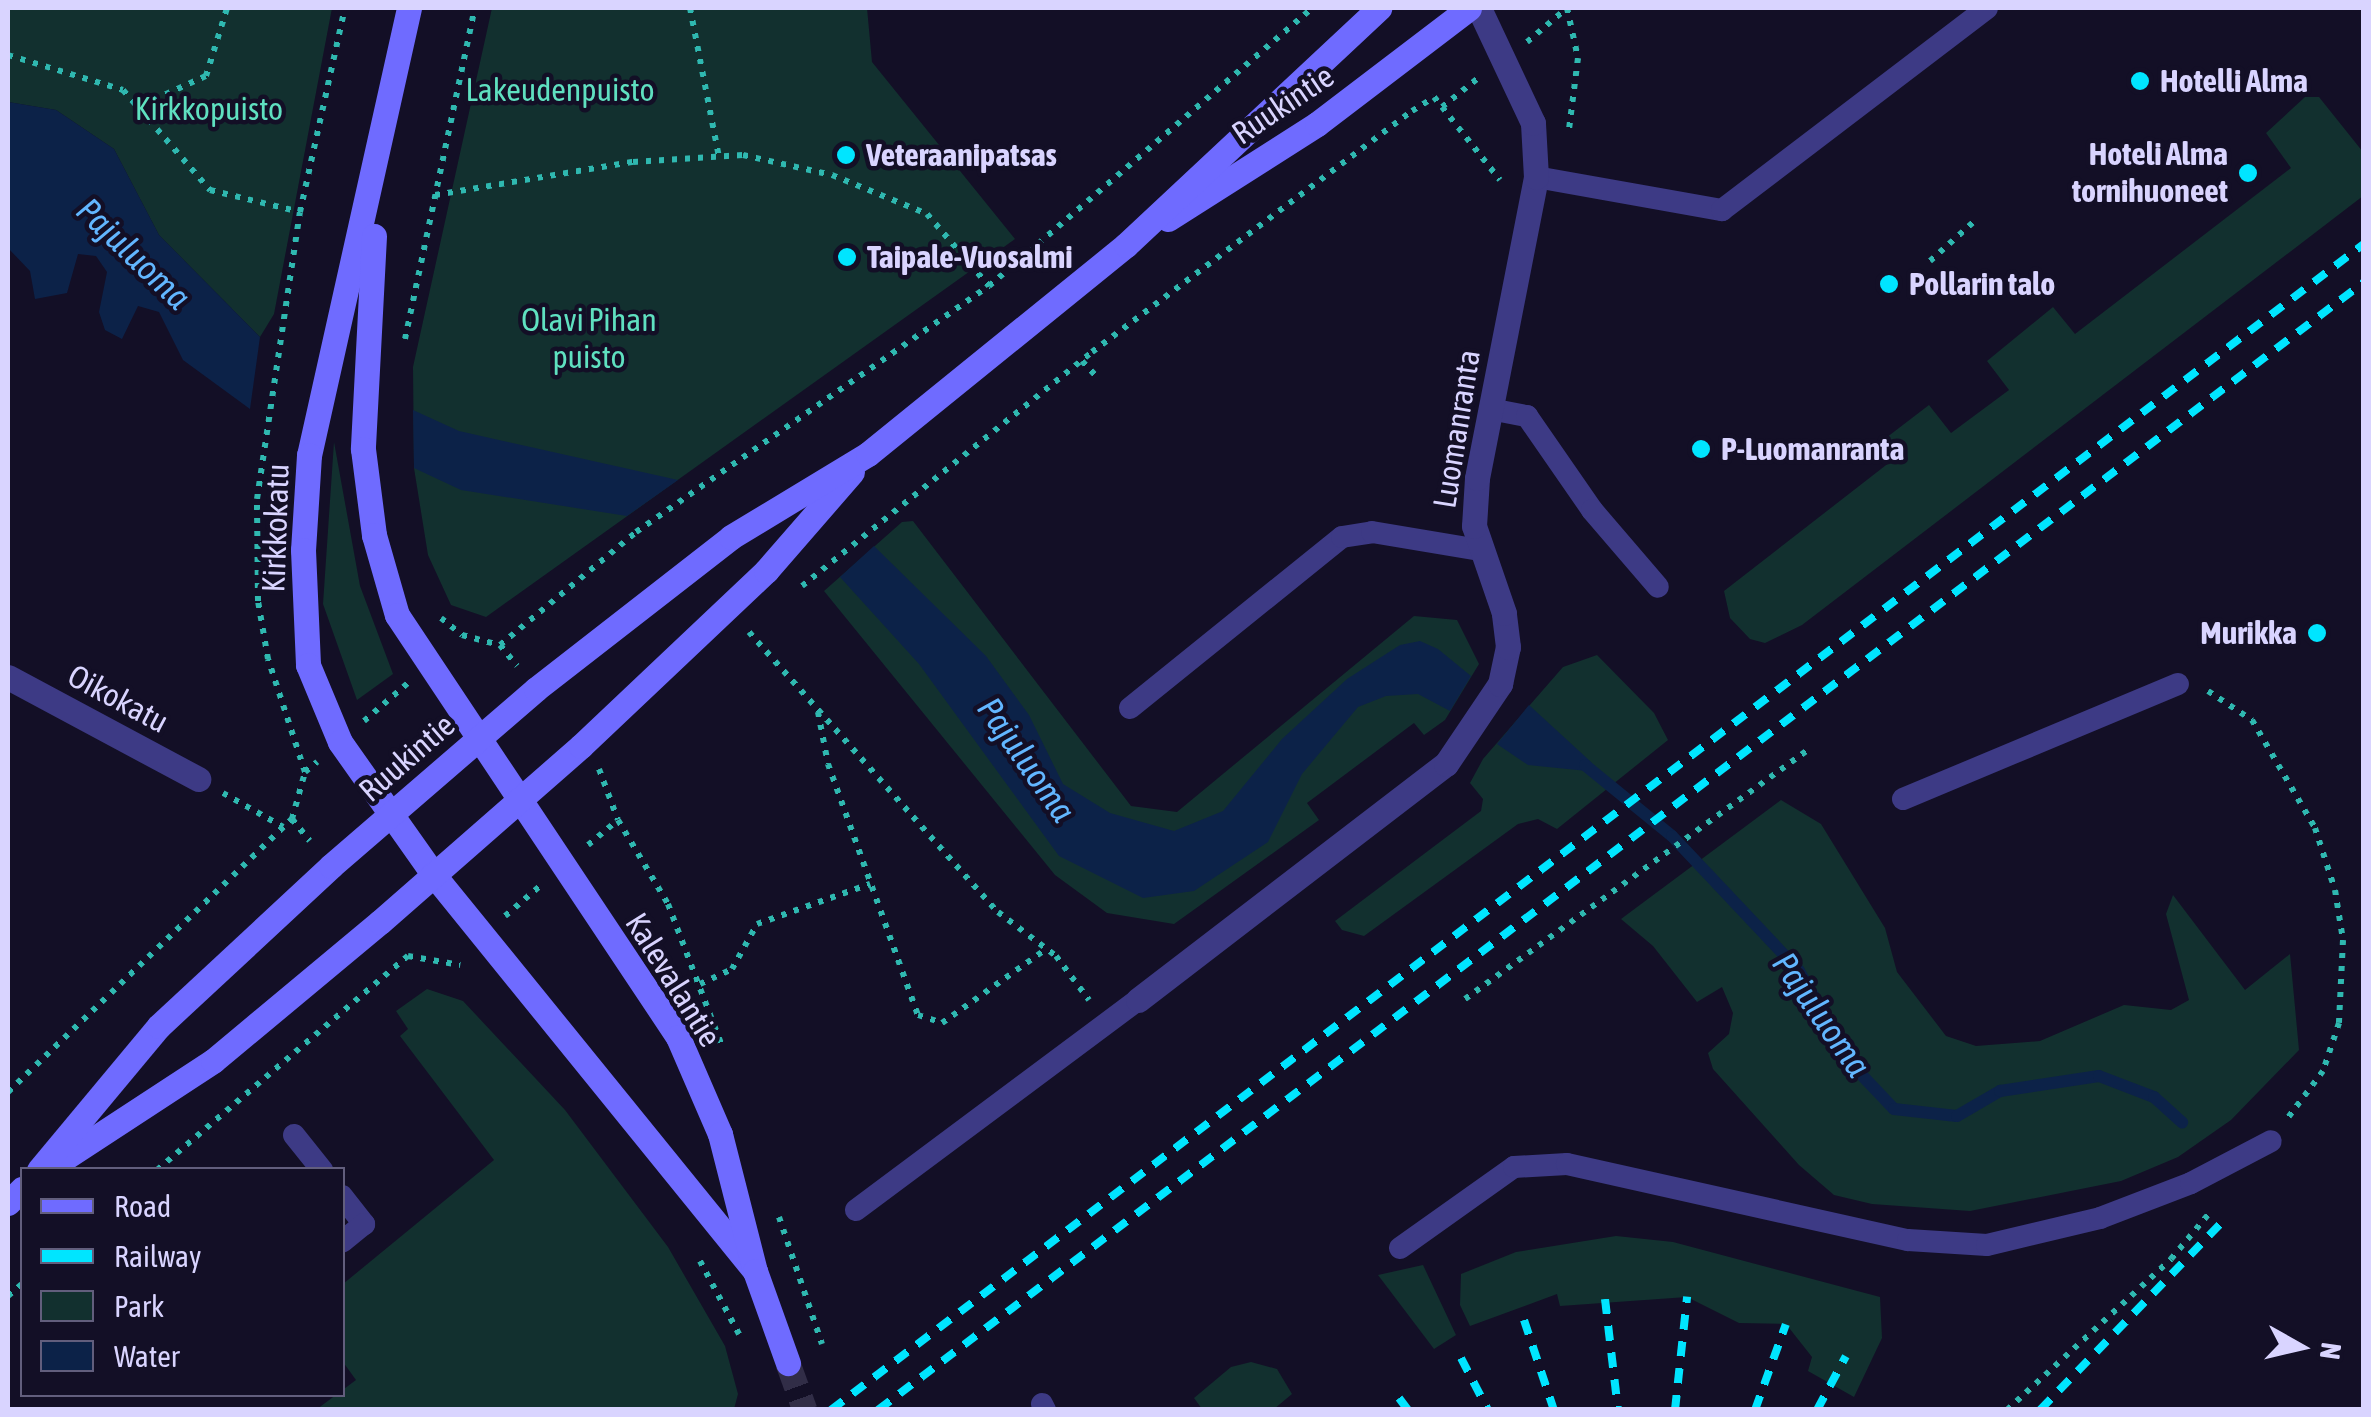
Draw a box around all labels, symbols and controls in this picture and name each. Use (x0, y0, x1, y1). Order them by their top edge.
street label: Ruukintie (1225, 57, 1341, 153)
place label: Hotelli Alma (2160, 62, 2308, 100)
marker: Hotelli Alma (2129, 70, 2151, 92)
park label: Lakeudenpuisto (465, 71, 655, 109)
park label: Kirkkopuisto (135, 90, 283, 128)
place label: Veteraanipatsas (866, 136, 1057, 174)
place label: Hoteli Alma tornihuoneet (2072, 136, 2228, 211)
marker: Veteraanipatsas (835, 144, 857, 166)
marker: Hoteli Alma tornihuoneet (2237, 162, 2259, 184)
water label: Pajuluoma (68, 189, 200, 317)
place label: Taipale-Vuosalmi (867, 238, 1073, 276)
marker: Taipale-Vuosalmi (836, 246, 858, 268)
place label: Pollarin talo (1909, 265, 2055, 303)
marker: Pollarin talo (1878, 273, 1900, 295)
park label: Olavi Pihan puisto (521, 302, 657, 377)
street label: Luomanranta (1426, 347, 1488, 511)
place label: P-Luomanranta (1721, 430, 1904, 468)
marker: P-Luomanranta (1690, 438, 1712, 460)
street label: Kirkkokatu (255, 463, 297, 593)
place label: Murikka (2200, 614, 2297, 652)
marker: Murikka (2306, 622, 2328, 644)
street label: Oikokatu (61, 657, 175, 741)
water label: Pajuluoma (969, 689, 1085, 829)
street label: Ruukintie (351, 706, 463, 810)
street label: Kalevalantie (617, 906, 729, 1054)
water label: Pajuluoma (1764, 944, 1880, 1084)
legend (20, 1167, 345, 1397)
text: Road (114, 1189, 171, 1223)
text: Railway (114, 1239, 201, 1273)
text: Park (114, 1289, 164, 1323)
north arrow (2251, 1297, 2351, 1397)
text: Water (114, 1339, 180, 1373)
text: N (2314, 1341, 2348, 1362)

